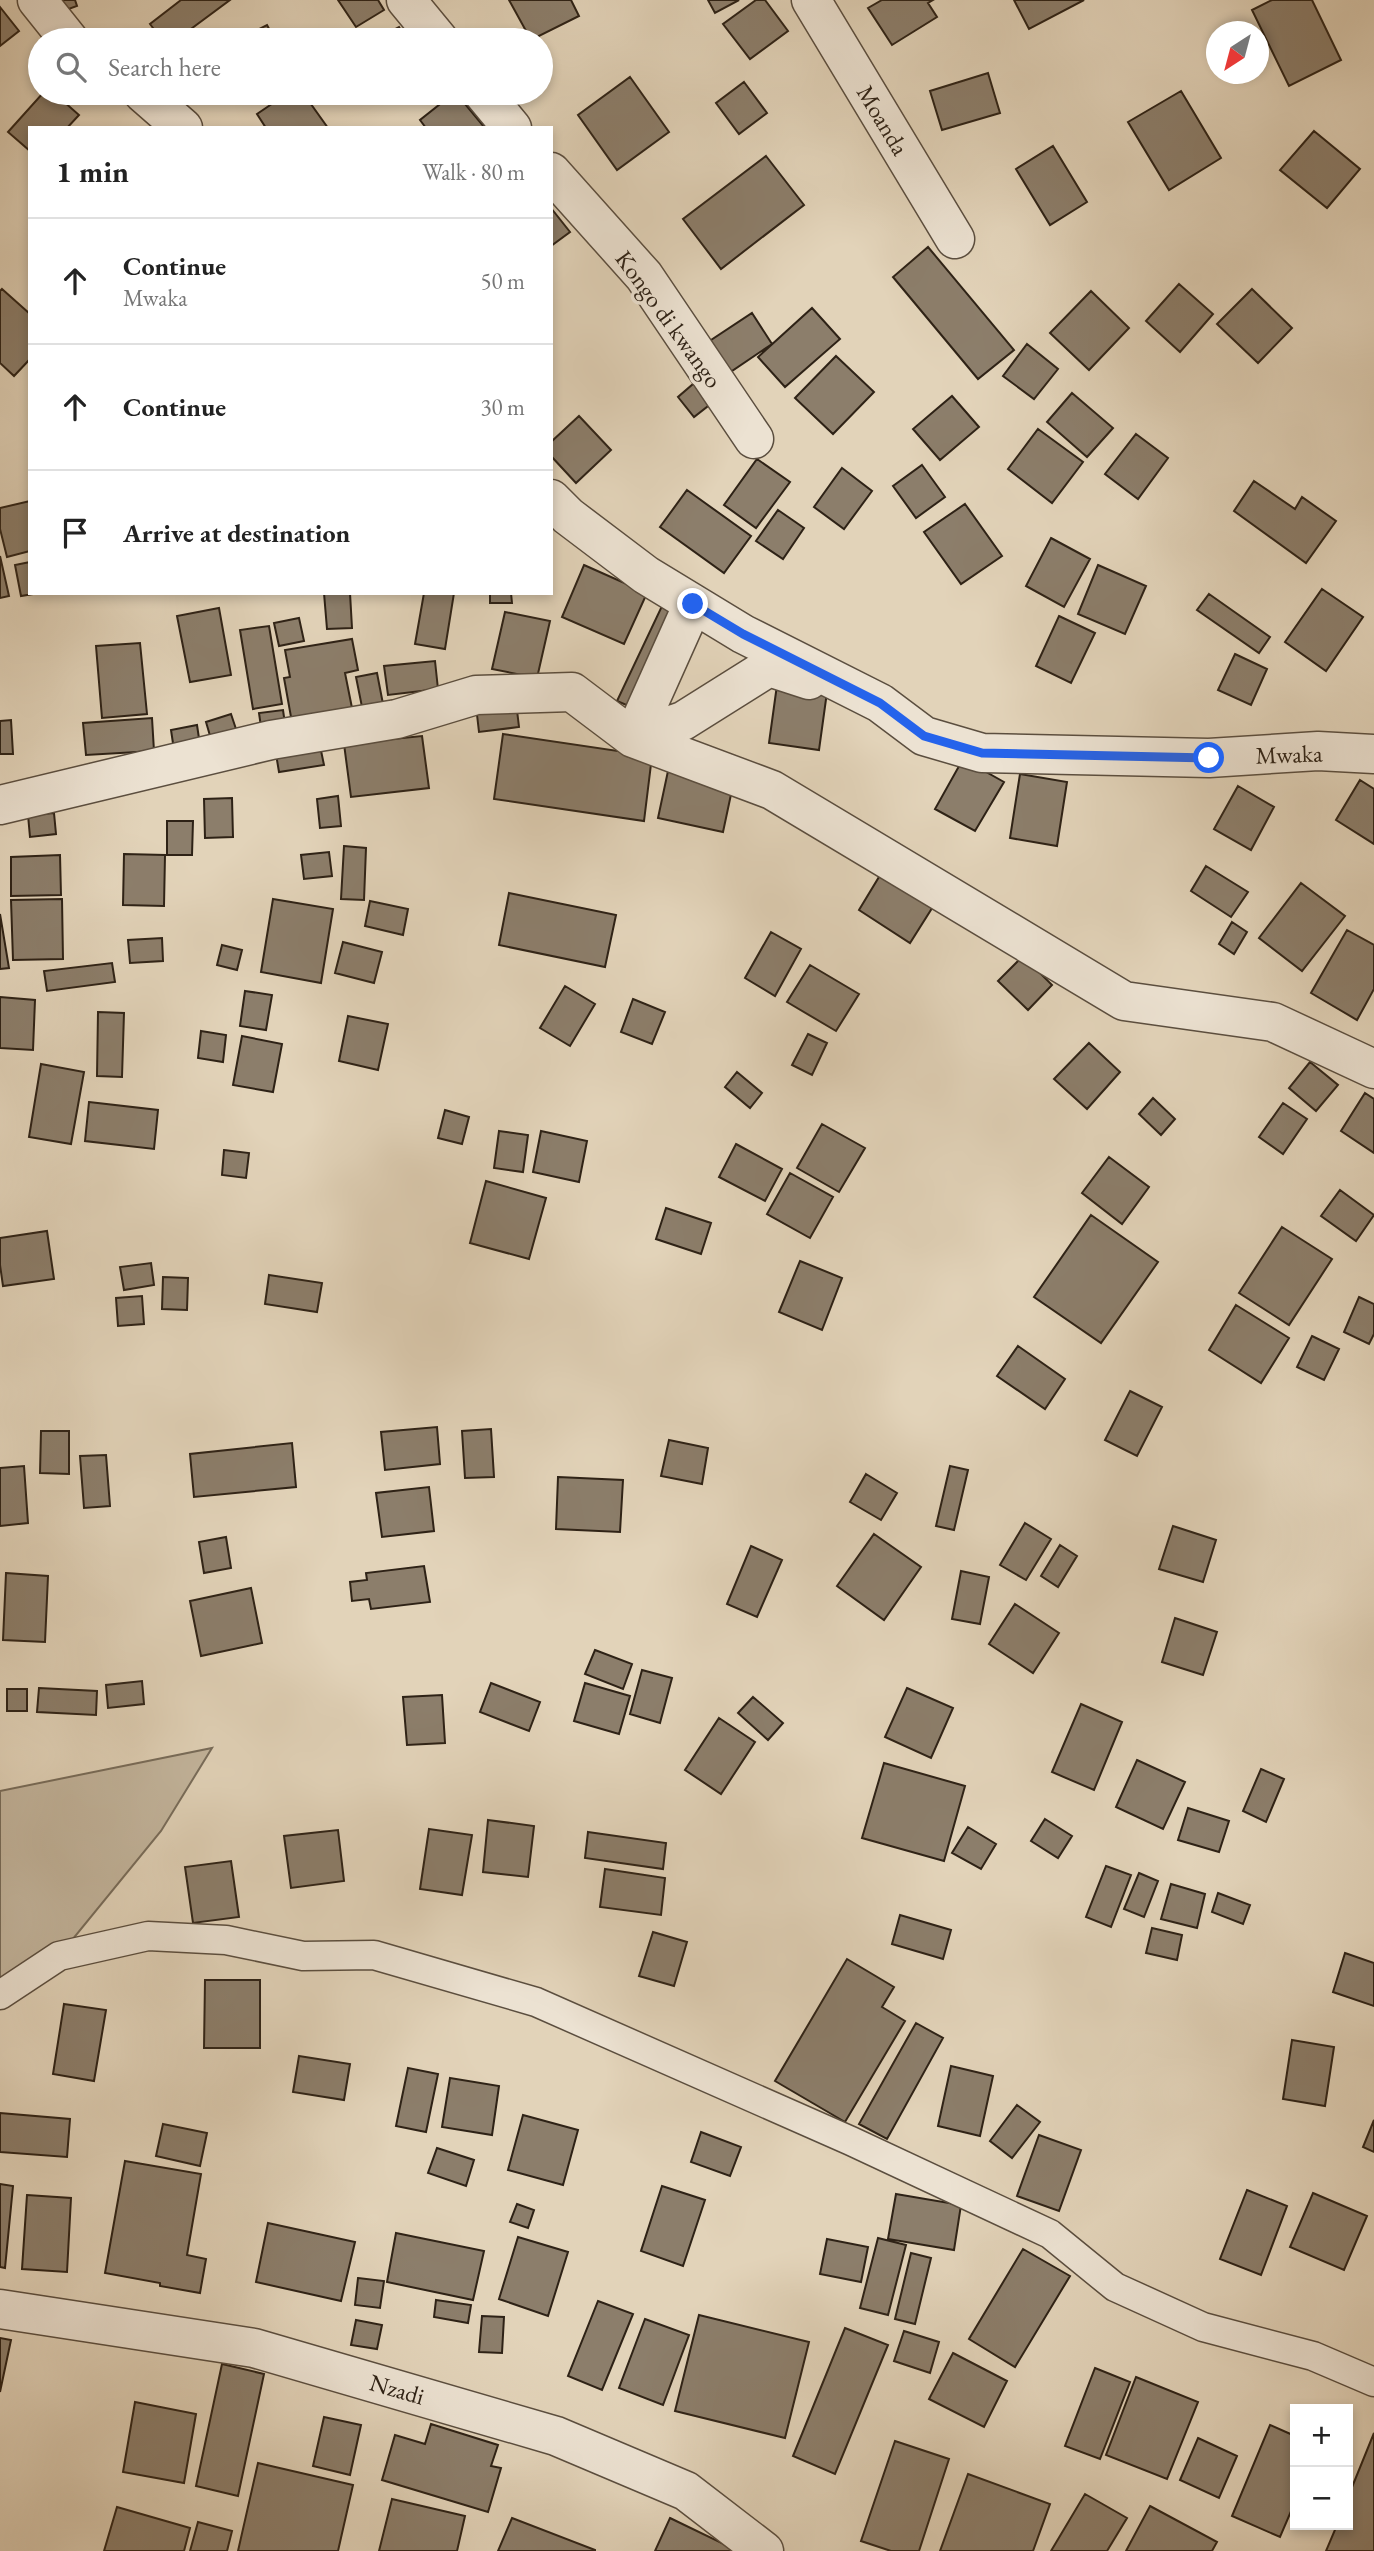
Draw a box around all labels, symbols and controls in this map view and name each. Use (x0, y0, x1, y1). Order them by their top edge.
north arrow (1206, 21, 1269, 84)
search box (28, 28, 553, 105)
icon: search (52, 48, 90, 86)
text: Search here (108, 50, 221, 84)
street label: Moanda (850, 79, 916, 161)
text: 1 min (56, 152, 129, 191)
text: Walk · 80 m (422, 157, 525, 187)
street label: Kongo di kwango (609, 244, 729, 394)
text: Continue (123, 249, 226, 283)
icon: ahead (56, 262, 94, 300)
text: 50 m (480, 266, 525, 296)
text: Mwaka (123, 283, 187, 313)
icon: ahead (56, 388, 94, 426)
text: Continue (123, 390, 226, 424)
text: 30 m (480, 392, 525, 422)
icon: arrive (56, 514, 94, 552)
text: Arrive at destination (123, 516, 350, 550)
route end (677, 588, 708, 619)
street label: Mwaka (1255, 737, 1324, 771)
route start (1193, 742, 1224, 773)
street label: Nzadi (366, 2366, 428, 2412)
map controls (1290, 2404, 1353, 2530)
button: + (1290, 2404, 1353, 2467)
button: − (1290, 2467, 1353, 2530)

